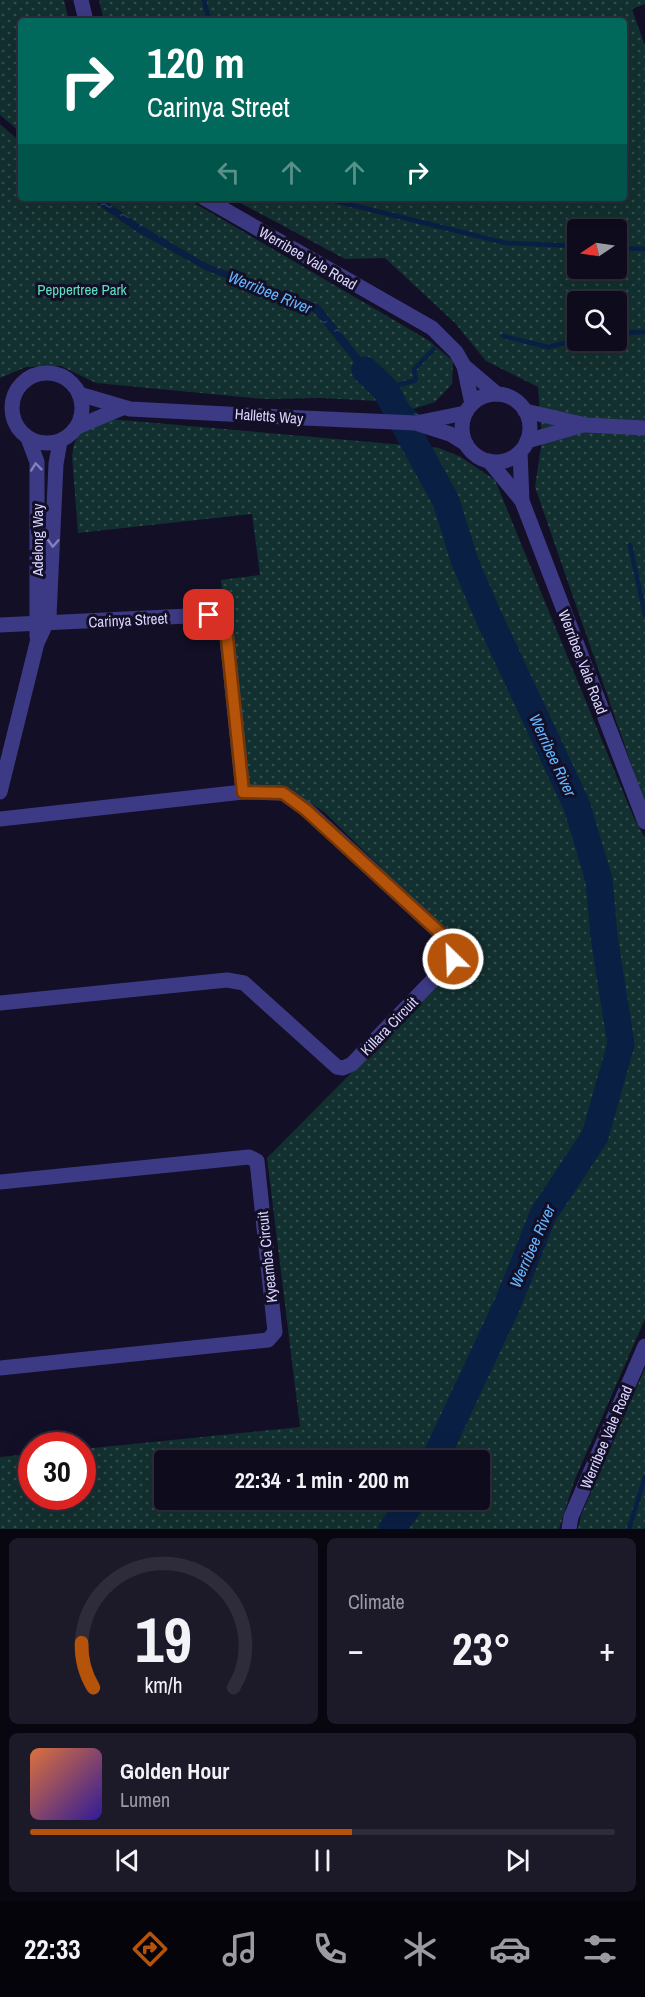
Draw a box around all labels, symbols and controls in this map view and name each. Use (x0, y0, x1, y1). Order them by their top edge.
text: 120 m (147, 35, 245, 91)
icon: right (48, 42, 126, 120)
text: Carinya Street (147, 89, 290, 125)
icon: left (212, 156, 245, 189)
icon: ahead (275, 156, 308, 189)
icon: ahead (338, 156, 371, 189)
icon: right (401, 156, 434, 189)
north arrow (567, 219, 627, 279)
map controls (567, 219, 627, 351)
street label: Werribee Vale Road (255, 221, 361, 295)
water label: Werribee River (225, 265, 316, 319)
park label: Peppertree Park (37, 279, 128, 300)
button: search (567, 291, 627, 351)
street label: Halletts Way (234, 403, 305, 429)
one-way arrow (30, 462, 43, 472)
street label: Adelong Way (27, 503, 48, 577)
one-way arrow (46, 538, 59, 547)
pin (183, 589, 234, 640)
icon: arrive (192, 598, 225, 631)
street label: Carinya Street (88, 607, 169, 633)
street label: Werribee Vale Road (553, 607, 613, 717)
water label: Werribee River (524, 710, 582, 800)
position arrow (421, 927, 485, 991)
street label: Killara Circuit (356, 991, 423, 1060)
water label: Werribee River (504, 1200, 560, 1291)
street label: Kyeamba Circuit (252, 1210, 282, 1304)
street label: Werribee Vale Road (575, 1382, 637, 1492)
speed limit sign: 30 (18, 1432, 96, 1510)
text: 22:34 · 1 min · 200 m (235, 1465, 409, 1495)
text: Climate (348, 1588, 405, 1615)
text: 19 (135, 1597, 192, 1681)
text: 23° (452, 1618, 511, 1679)
text: − (348, 1627, 364, 1671)
text: + (599, 1627, 615, 1671)
text: km/h (144, 1671, 183, 1700)
text: Golden Hour (120, 1756, 229, 1786)
text: Lumen (120, 1786, 170, 1813)
icon: previous (111, 1844, 144, 1877)
icon: pause (306, 1844, 339, 1877)
icon: next (501, 1844, 534, 1877)
icon: directions (129, 1928, 171, 1970)
icon: music (219, 1928, 261, 1970)
icon: phone (309, 1928, 351, 1970)
icon: climate (399, 1928, 441, 1970)
icon: car (489, 1928, 531, 1970)
icon: filters (579, 1928, 621, 1970)
text: 22:33 (24, 1931, 81, 1967)

